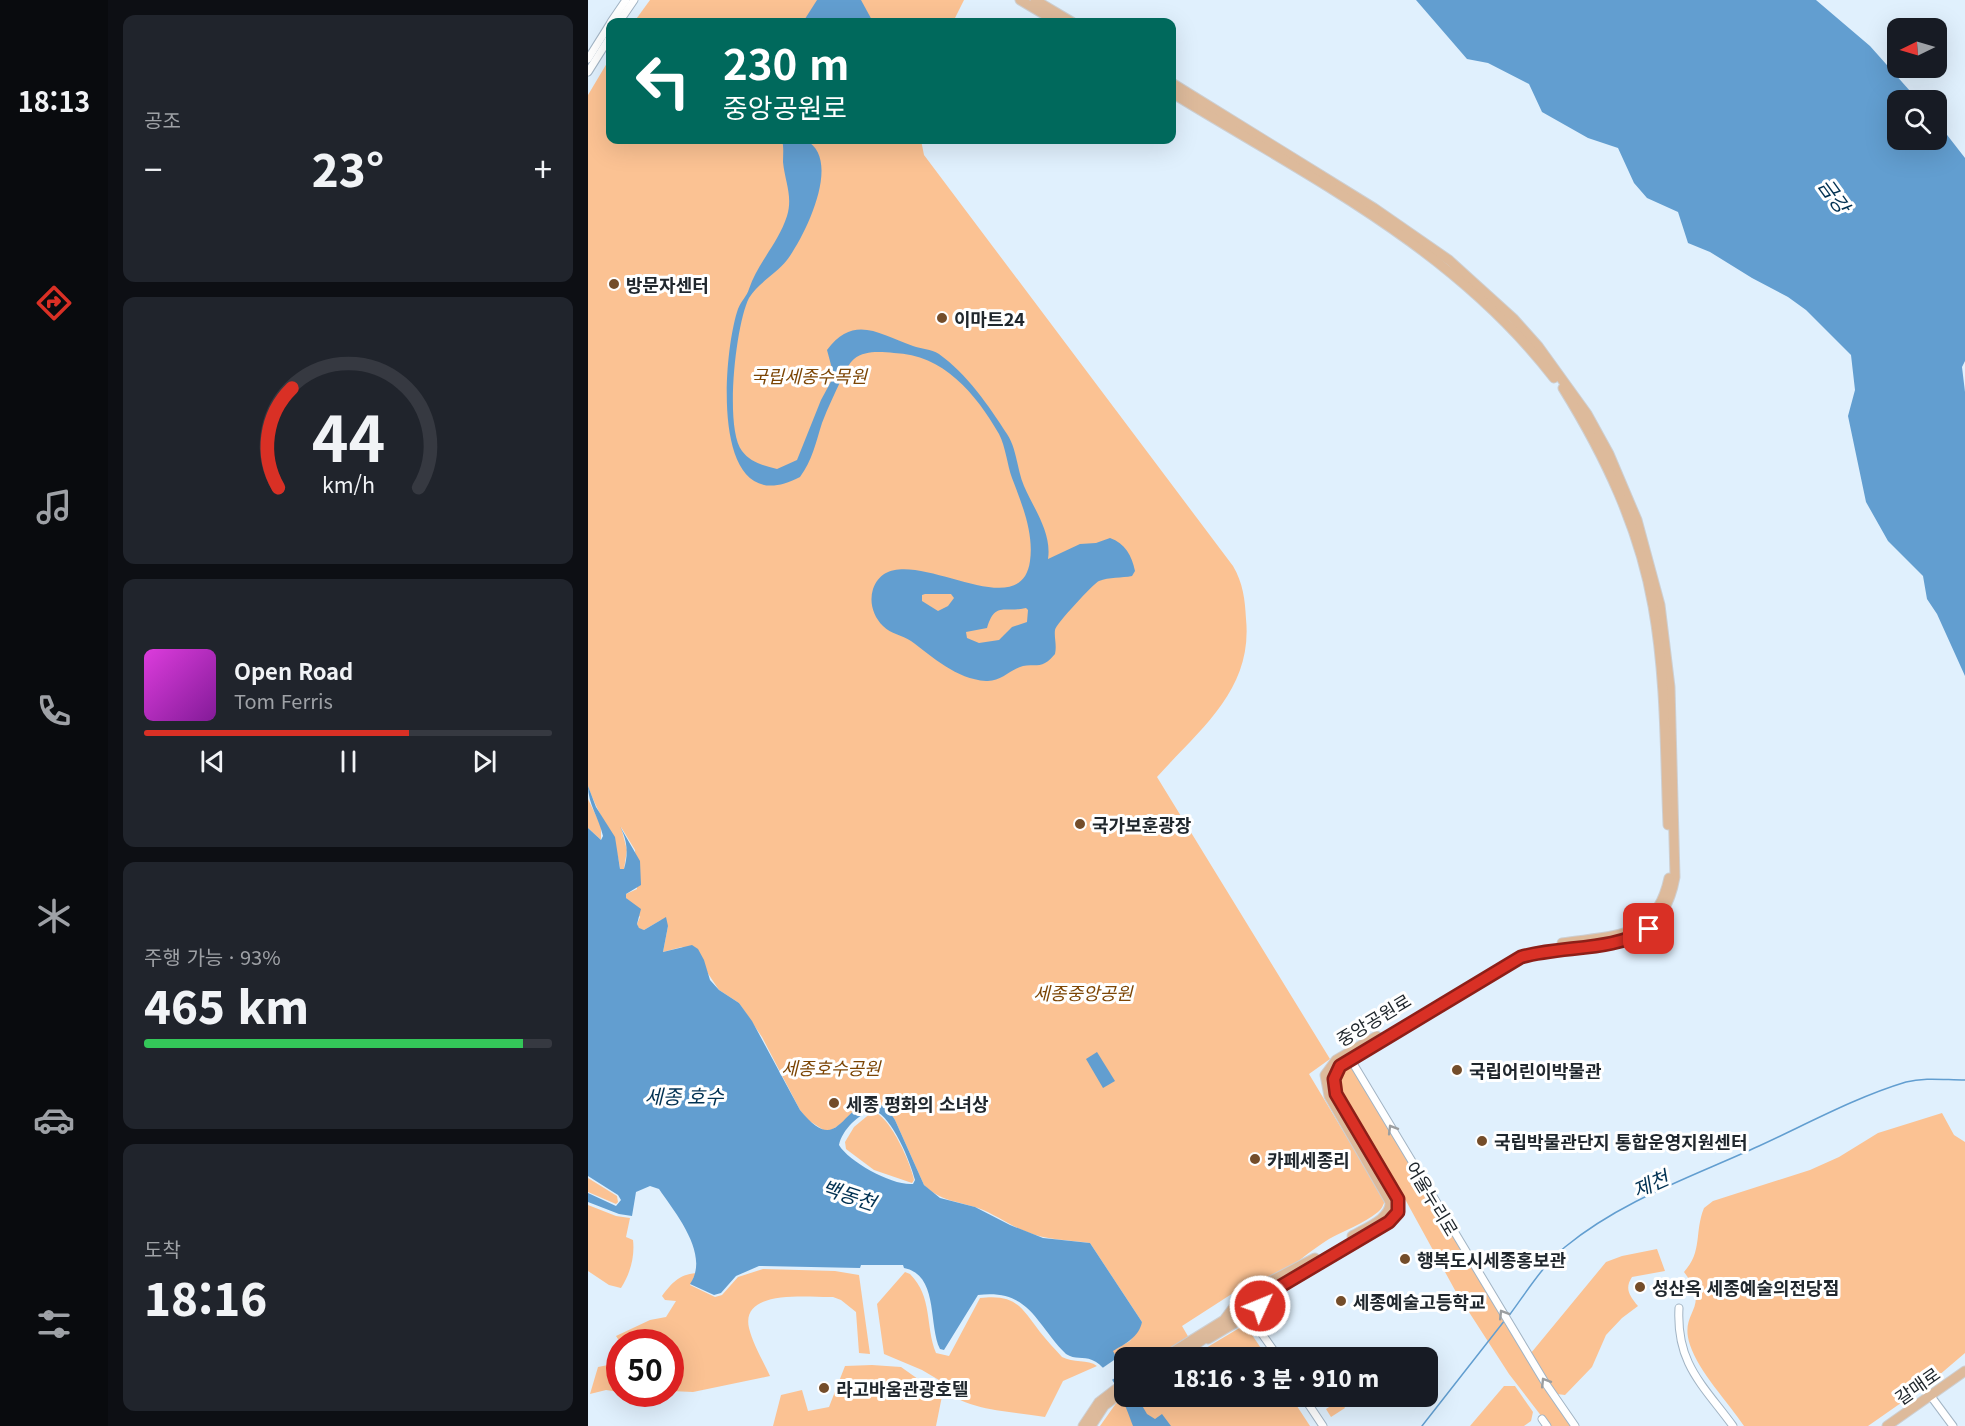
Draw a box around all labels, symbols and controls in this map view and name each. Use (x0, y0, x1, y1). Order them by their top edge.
north arrow (1887, 18, 1947, 78)
map controls (1887, 18, 1947, 150)
text: 230 m (723, 31, 850, 92)
icon: left (624, 42, 702, 120)
text: 18:13 (18, 81, 90, 120)
text: 중앙공원로 (723, 87, 847, 126)
button: search (1887, 90, 1947, 150)
text: 공조 (144, 105, 181, 134)
text: 23° (312, 135, 384, 200)
text: − (144, 144, 162, 192)
text: + (534, 144, 552, 192)
water label: 금강 (1812, 172, 1859, 221)
place label: 방문자센터 (626, 271, 709, 297)
marker: 방문자센터 (607, 277, 621, 291)
icon: directions (33, 282, 75, 324)
place label: 이마트24 (954, 305, 1025, 331)
marker: 이마트24 (935, 311, 949, 325)
park label: 국립세종수목원 (751, 362, 868, 388)
text: 44 (311, 390, 385, 480)
text: km/h (321, 468, 375, 499)
icon: music (33, 486, 75, 528)
text: Open Road (234, 654, 353, 686)
text: Tom Ferris (234, 686, 333, 715)
icon: phone (33, 690, 75, 732)
icon: previous (196, 745, 229, 778)
icon: pause (332, 745, 365, 778)
icon: next (468, 745, 501, 778)
place label: 국가보훈광장 (1092, 811, 1192, 837)
marker: 국가보훈광장 (1073, 817, 1087, 831)
icon: climate (33, 895, 75, 937)
pin (1623, 903, 1674, 954)
icon: arrive (1632, 912, 1665, 945)
text: 주행 가능 · 93% (144, 942, 281, 971)
text: 465 km (144, 972, 309, 1037)
park label: 세종중앙공원 (1033, 979, 1134, 1005)
street label: 중앙공원로 (1331, 987, 1415, 1051)
park label: 세종호수공원 (781, 1054, 882, 1080)
place label: 국립어린이박물관 (1469, 1057, 1602, 1083)
marker: 국립어린이박물관 (1450, 1063, 1464, 1077)
water label: 세종 호수 (644, 1081, 724, 1110)
place label: 세종 평화의 소녀상 (846, 1090, 989, 1116)
marker: 세종 평화의 소녀상 (827, 1096, 841, 1110)
icon: car (33, 1099, 75, 1141)
one-way arrow (1388, 1125, 1399, 1135)
place label: 국립박물관단지 통합운영지원센터 (1494, 1128, 1747, 1154)
marker: 국립박물관단지 통합운영지원센터 (1475, 1134, 1489, 1148)
place label: 카페세종리 (1267, 1146, 1350, 1172)
marker: 카페세종리 (1248, 1152, 1262, 1166)
street label: 어울누리로 (1401, 1156, 1465, 1240)
water label: 제천 (1627, 1161, 1675, 1204)
water label: 백동천 (818, 1172, 882, 1217)
text: 도착 (144, 1234, 181, 1263)
place label: 행복도시세종홍보관 (1417, 1246, 1566, 1272)
marker: 행복도시세종홍보관 (1398, 1252, 1412, 1266)
text: 18:16 (144, 1264, 267, 1329)
position arrow (1228, 1274, 1292, 1338)
place label: 성산옥 세종예술의전당점 (1652, 1274, 1839, 1300)
marker: 성산옥 세종예술의전당점 (1633, 1280, 1647, 1294)
place label: 세종예술고등학교 (1353, 1288, 1485, 1314)
marker: 세종예술고등학교 (1334, 1294, 1348, 1308)
icon: filters (33, 1303, 75, 1345)
one-way arrow (1499, 1310, 1511, 1320)
speed limit sign: 50 (606, 1329, 684, 1407)
street label: 갈매로 (1889, 1360, 1945, 1410)
text: 18:16 · 3 분 · 910 m (1173, 1361, 1379, 1393)
place label: 라고바움관광호텔 (836, 1375, 968, 1401)
one-way arrow (1541, 1378, 1552, 1389)
marker: 라고바움관광호텔 (817, 1381, 831, 1395)

